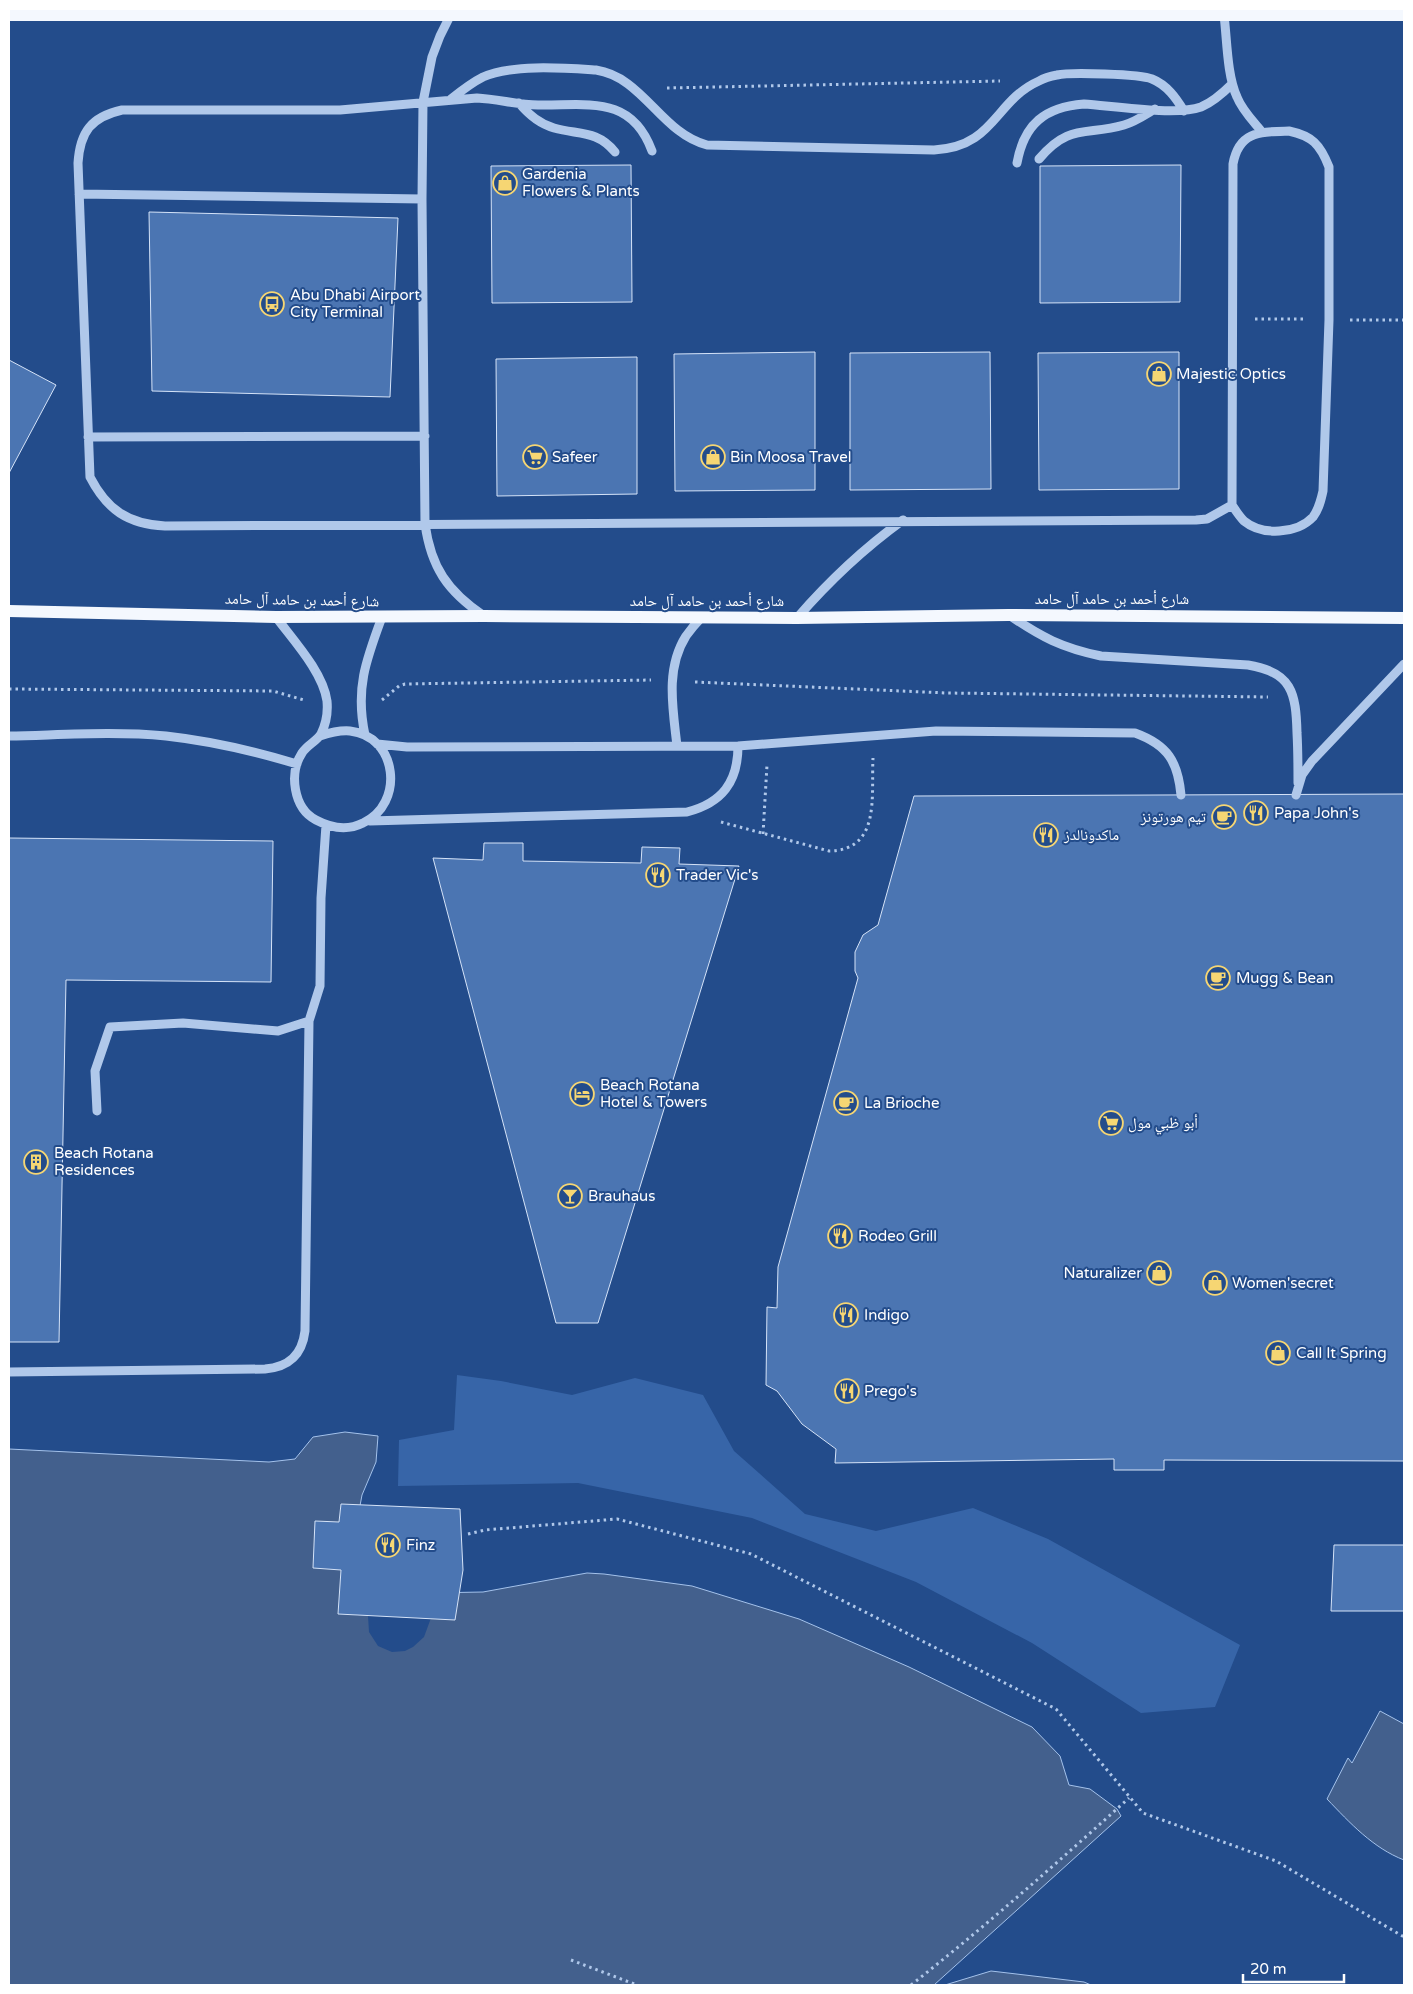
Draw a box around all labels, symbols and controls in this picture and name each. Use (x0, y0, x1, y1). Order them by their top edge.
place label: Gardenia Flowers & Plants (522, 165, 640, 200)
shop icon: Gardenia Flowers & Plants (492, 170, 518, 196)
place label: Abu Dhabi Airport City Terminal (290, 286, 420, 321)
bus stop icon: Abu Dhabi Airport City Terminal (259, 291, 285, 317)
shop icon: Majestic Optics (1146, 361, 1172, 387)
place label: Majestic Optics (1176, 365, 1286, 383)
supermarket icon: Safeer (522, 444, 548, 470)
shop icon: Bin Moosa Travel (700, 444, 726, 470)
place label: Safeer (552, 448, 598, 466)
place label: Bin Moosa Travel (730, 448, 851, 466)
street label: شارع أحمد بن حامد آل حامد (225, 590, 379, 611)
street label: شارع أحمد بن حامد آل حامد (1035, 590, 1189, 609)
street label: شارع أحمد بن حامد آل حامد (630, 592, 784, 611)
restaurant icon: Papa John's (1243, 800, 1269, 826)
cafe icon: تيم هورتونز (1211, 804, 1237, 830)
place label: Papa John's (1274, 804, 1359, 822)
place label: تيم هورتونز (1140, 808, 1207, 827)
restaurant icon: ماكدونالدز (1033, 822, 1059, 848)
place label: ماكدونالدز (1063, 826, 1119, 844)
restaurant icon: Trader Vic's (645, 862, 671, 888)
place label: Trader Vic's (676, 866, 759, 884)
cafe icon: Mugg & Bean (1205, 965, 1231, 991)
place label: Mugg & Bean (1236, 969, 1334, 987)
place label: Beach Rotana Hotel & Towers (600, 1076, 707, 1111)
hotel icon: Beach Rotana Hotel & Towers (569, 1081, 595, 1107)
cafe icon: La Brioche (833, 1090, 859, 1116)
place label: La Brioche (864, 1094, 939, 1112)
supermarket icon: أبو ظبي مول (1098, 1110, 1124, 1136)
place label: أبو ظبي مول (1128, 1114, 1198, 1135)
place label: Beach Rotana Residences (54, 1144, 154, 1179)
building icon: Beach Rotana Residences (23, 1149, 49, 1175)
bar icon: Brauhaus (557, 1183, 583, 1209)
place label: Brauhaus (588, 1187, 655, 1205)
restaurant icon: Rodeo Grill (827, 1223, 853, 1249)
place label: Rodeo Grill (858, 1227, 937, 1245)
shop icon: Naturalizer (1146, 1260, 1172, 1286)
place label: Naturalizer (1063, 1264, 1142, 1282)
shop icon: Women'secret (1202, 1270, 1228, 1296)
place label: Women'secret (1232, 1274, 1334, 1292)
restaurant icon: Indigo (833, 1302, 859, 1328)
place label: Indigo (864, 1306, 909, 1324)
shop icon: Call It Spring (1265, 1340, 1291, 1366)
place label: Call It Spring (1296, 1344, 1387, 1362)
restaurant icon: Prego's (834, 1378, 860, 1404)
place label: Prego's (864, 1382, 917, 1400)
restaurant icon: Finz (375, 1532, 401, 1558)
place label: Finz (406, 1536, 435, 1554)
scale bar (1243, 1952, 1344, 1984)
text: 20 m (1250, 1960, 1287, 1978)

